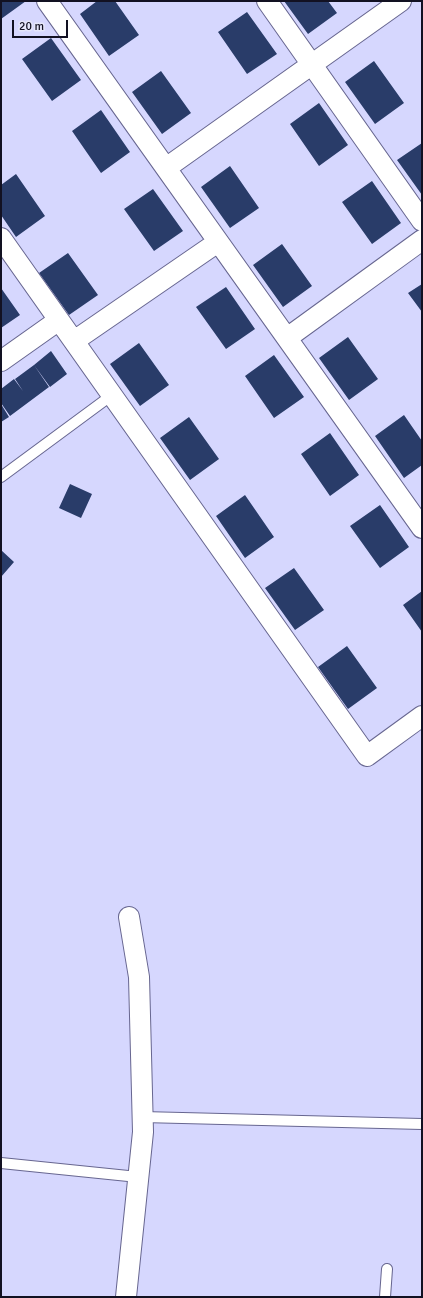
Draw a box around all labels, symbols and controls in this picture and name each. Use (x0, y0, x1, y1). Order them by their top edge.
scale bar (14, 12, 70, 38)
text: 20 m (19, 19, 44, 34)

